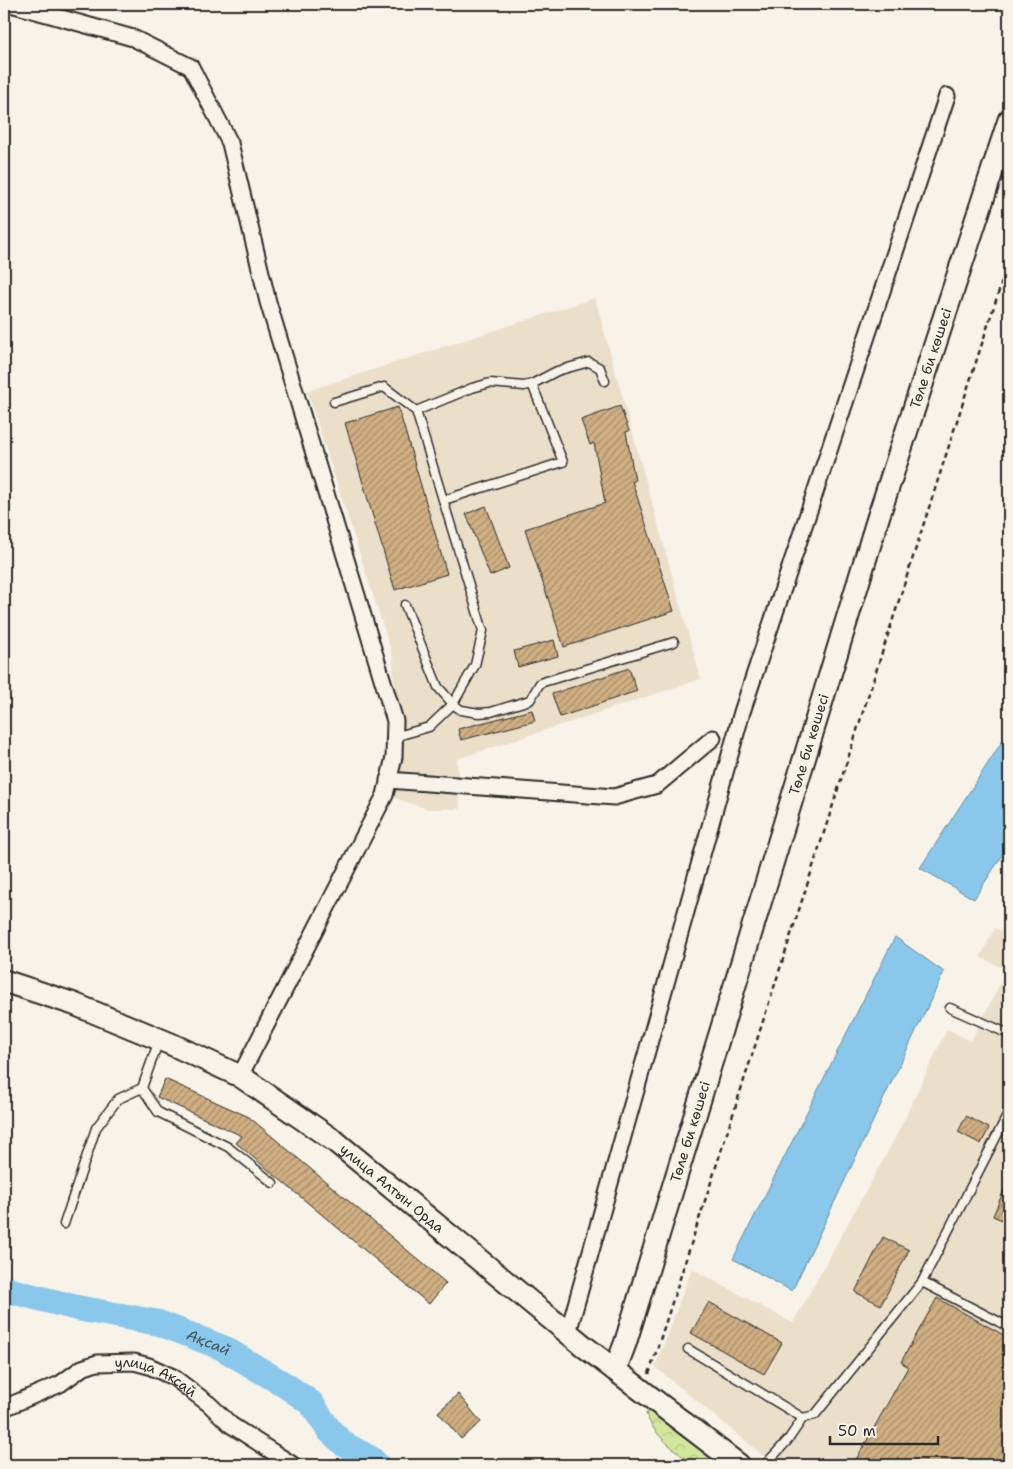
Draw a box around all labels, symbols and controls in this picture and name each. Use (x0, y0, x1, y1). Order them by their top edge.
street label: Төле би көшесі (906, 306, 956, 411)
street label: Төле би көшесі (785, 692, 833, 797)
street label: Төле би көшесі (666, 1079, 714, 1184)
street label: улица Алтын Орда (336, 1140, 448, 1237)
water label: Ақсай (184, 1325, 234, 1360)
street label: улица Аксай (114, 1352, 201, 1401)
scale bar (830, 1414, 938, 1446)
text: 50 m (838, 1421, 876, 1441)

